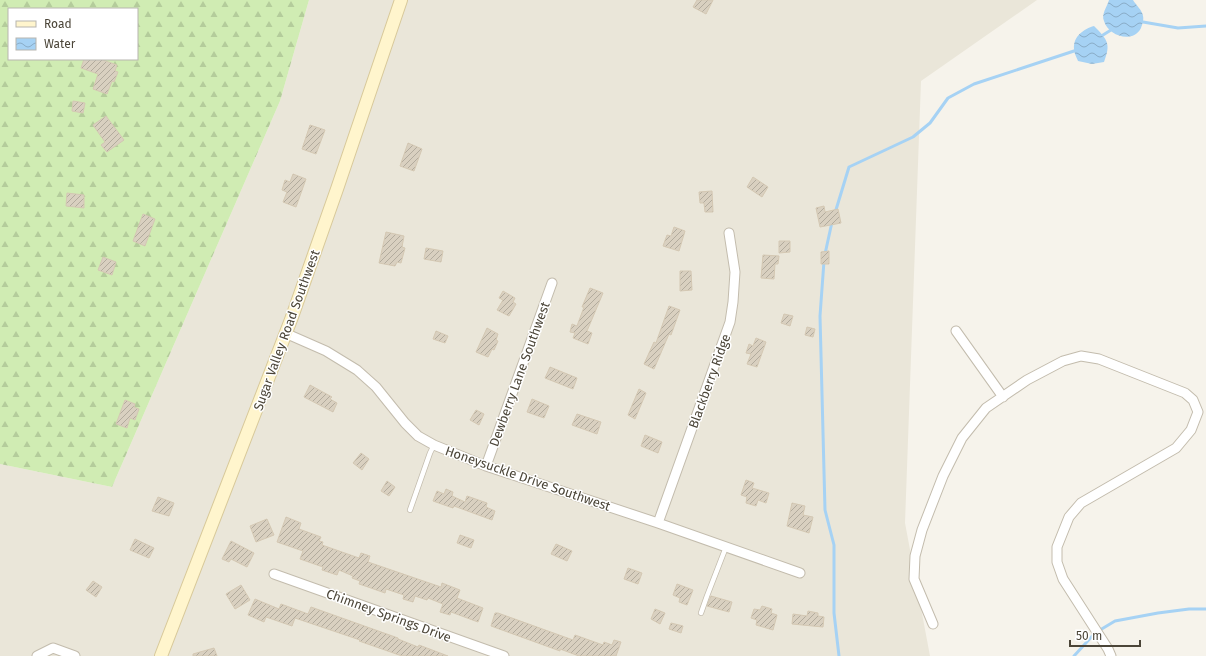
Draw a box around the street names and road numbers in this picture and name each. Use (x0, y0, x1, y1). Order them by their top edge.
street label: Sugar Valley Road Southwest (250, 247, 323, 413)
street label: Dewberry Lane Southwest (486, 300, 553, 449)
street label: Blackberry Ridge (685, 332, 733, 430)
street label: Honeysuckle Drive Southwest (443, 443, 613, 514)
street label: Chimney Springs Drive (324, 586, 453, 645)

